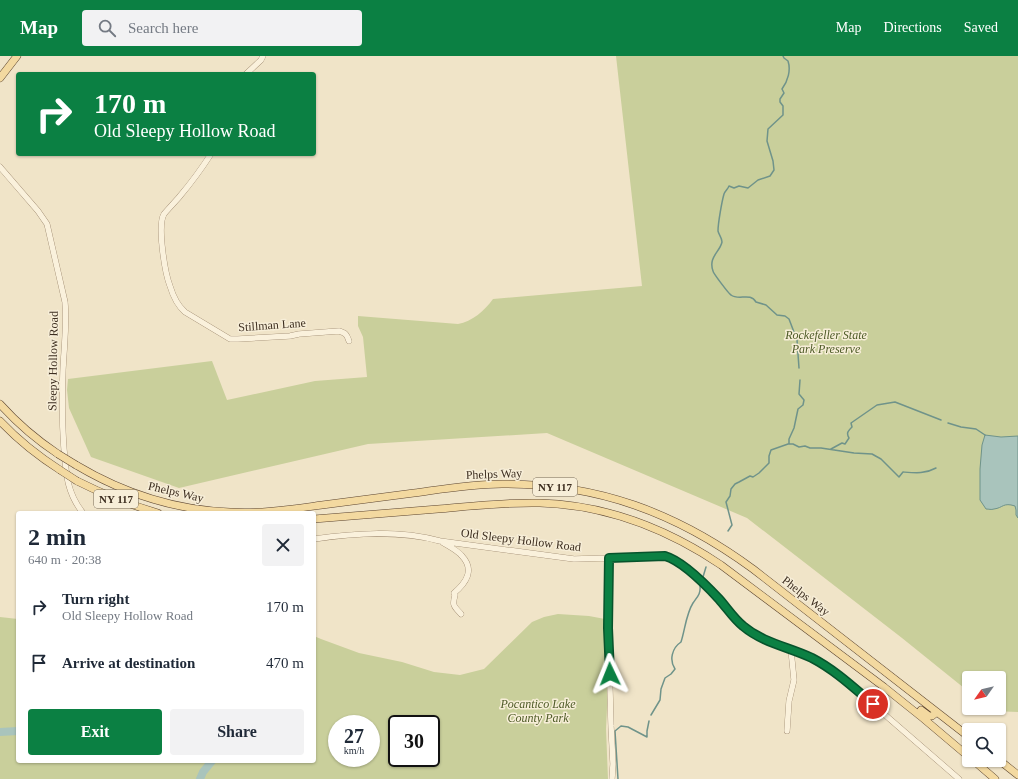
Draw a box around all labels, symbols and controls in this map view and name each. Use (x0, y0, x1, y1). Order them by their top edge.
search box (82, 10, 362, 46)
text: Map (20, 17, 58, 38)
icon: search (96, 17, 118, 39)
text: Search here (128, 20, 198, 36)
text: Map (836, 20, 861, 35)
text: Directions (883, 20, 942, 35)
text: Saved (964, 20, 998, 35)
icon: right (28, 88, 80, 140)
text: 170 m (94, 88, 166, 119)
text: Old Sleepy Hollow Road (94, 121, 276, 141)
street label: Sleepy Hollow Road (45, 311, 61, 411)
street label: Stillman Lane (238, 316, 306, 334)
park label: Rockefeller State Park Preserve (784, 328, 867, 356)
street label: Phelps Way (466, 466, 522, 482)
road number: NY 117 (533, 478, 577, 496)
street label: Phelps Way (147, 479, 205, 505)
road number: NY 117 (94, 490, 138, 508)
text: 2 min (28, 524, 86, 550)
button: close (262, 524, 304, 566)
street label: Old Sleepy Hollow Road (460, 526, 582, 554)
text: 640 m · 20:38 (28, 552, 101, 567)
street label: Phelps Way (779, 573, 833, 619)
text: Turn right (62, 591, 129, 607)
icon: right (28, 596, 50, 618)
text: 170 m (266, 599, 304, 615)
text: Old Sleepy Hollow Road (62, 608, 193, 623)
icon: arrive (28, 652, 50, 674)
position arrow (589, 653, 631, 695)
text: Arrive at destination (62, 655, 195, 671)
text: 470 m (266, 655, 304, 671)
north arrow (962, 671, 1006, 715)
map controls (962, 671, 1006, 767)
pin (856, 687, 890, 721)
icon: arrive (862, 693, 884, 715)
park label: Pocantico Lake County Park (500, 697, 576, 725)
button: Exit (28, 709, 162, 755)
button: Share (170, 709, 304, 755)
speed limit sign: 30 (388, 715, 440, 767)
button: search (962, 723, 1006, 767)
text: 27 (344, 725, 364, 747)
text: km/h (344, 745, 364, 756)

